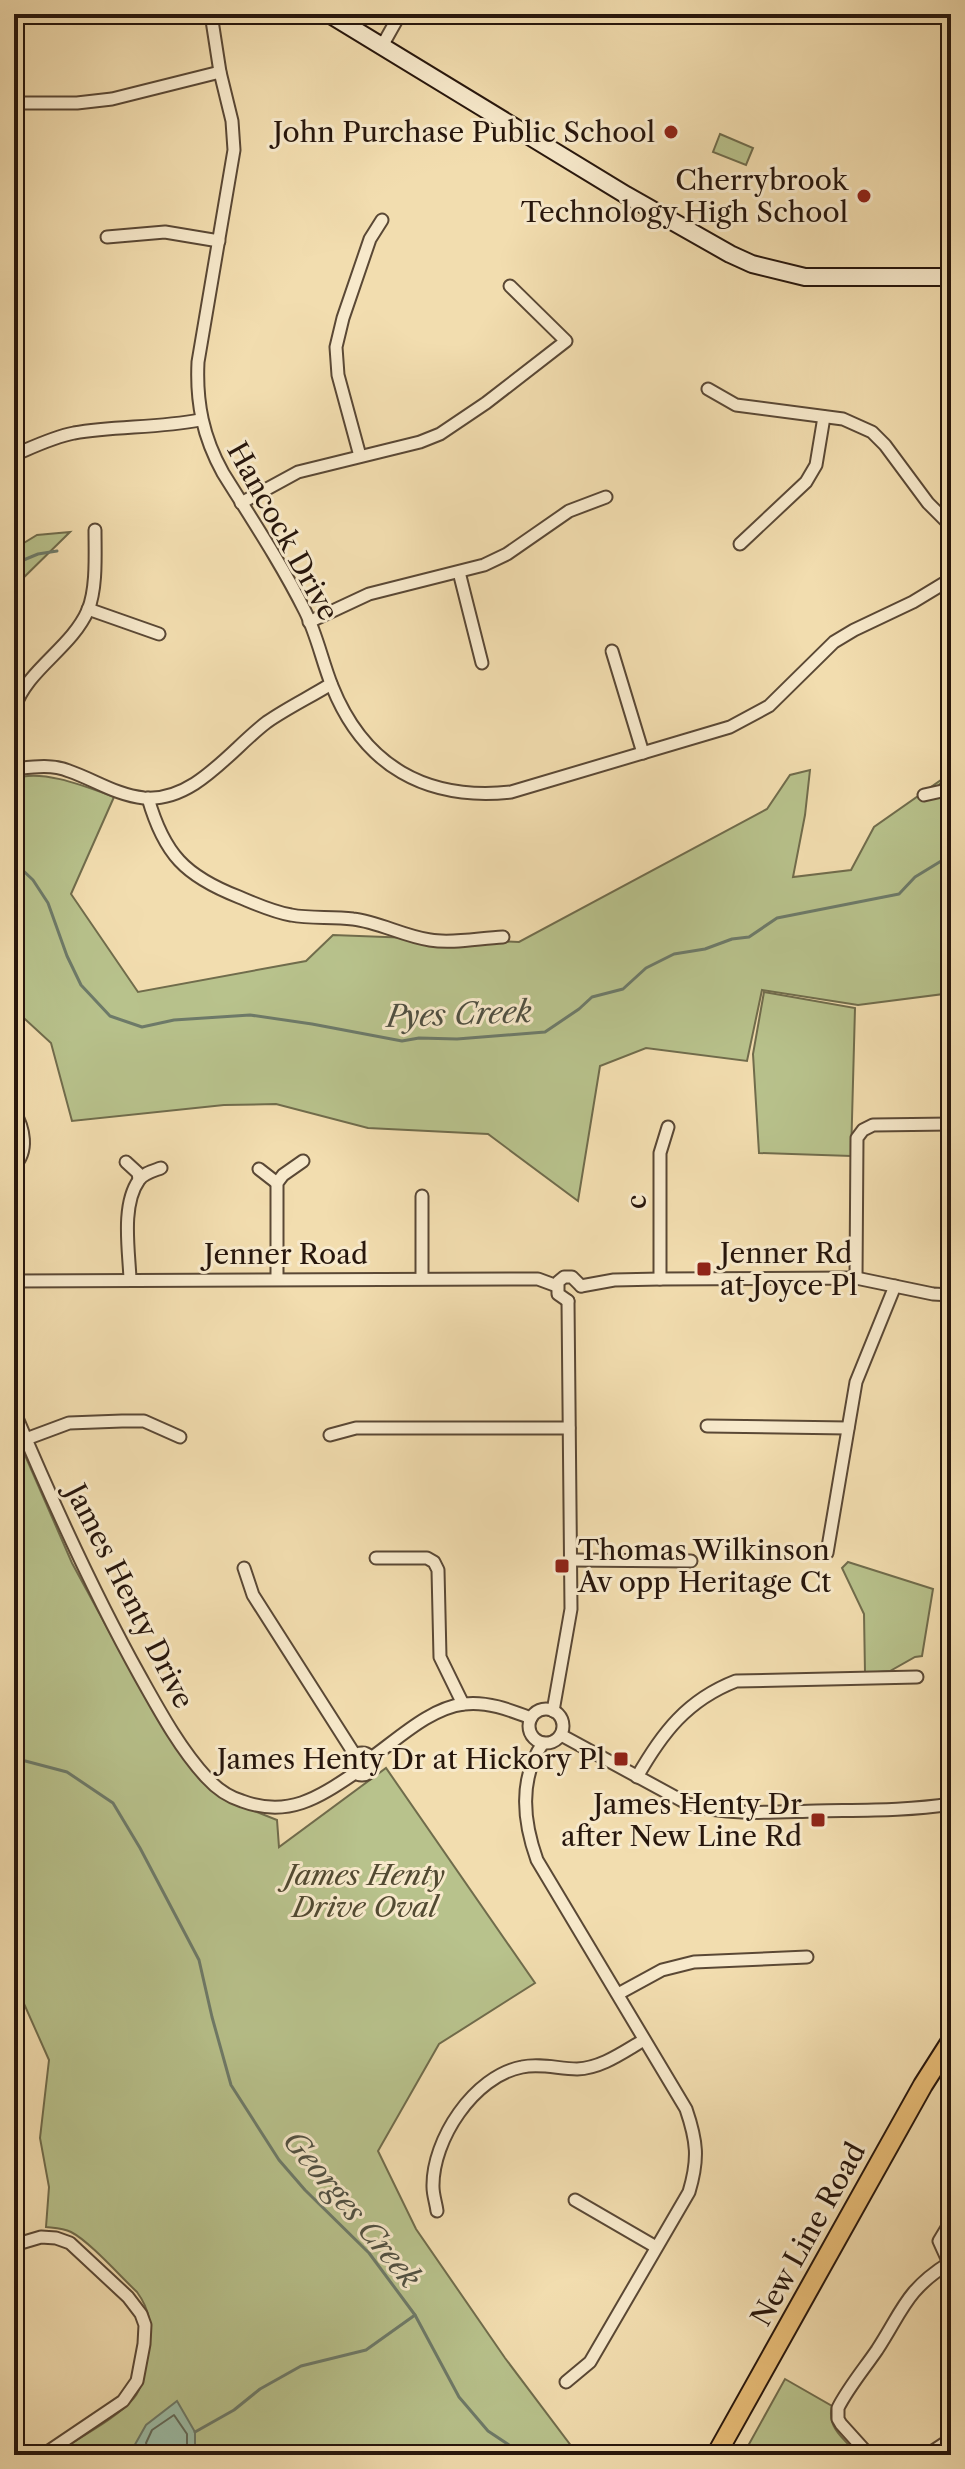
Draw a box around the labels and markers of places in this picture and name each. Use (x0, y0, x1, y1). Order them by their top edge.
place label: John Purchase Public School (269, 115, 655, 149)
marker: John Purchase Public School (662, 123, 680, 141)
place label: Cherrybrook Technology High School (521, 163, 850, 229)
marker: Cherrybrook Technology High School (855, 187, 873, 205)
place label: Jenner Rd at Joyce Pl (716, 1236, 858, 1302)
marker: Jenner Rd at Joyce Pl (695, 1260, 713, 1278)
place label: Thomas Wilkinson Av opp Heritage Ct (577, 1533, 831, 1599)
marker: Thomas Wilkinson Av opp Heritage Ct (553, 1557, 571, 1575)
place label: James Henty Dr at Hickory Pl (213, 1742, 605, 1776)
marker: James Henty Dr at Hickory Pl (612, 1750, 630, 1768)
place label: James Henty Dr after New Line Rd (561, 1787, 802, 1853)
marker: James Henty Dr after New Line Rd (809, 1811, 827, 1829)

